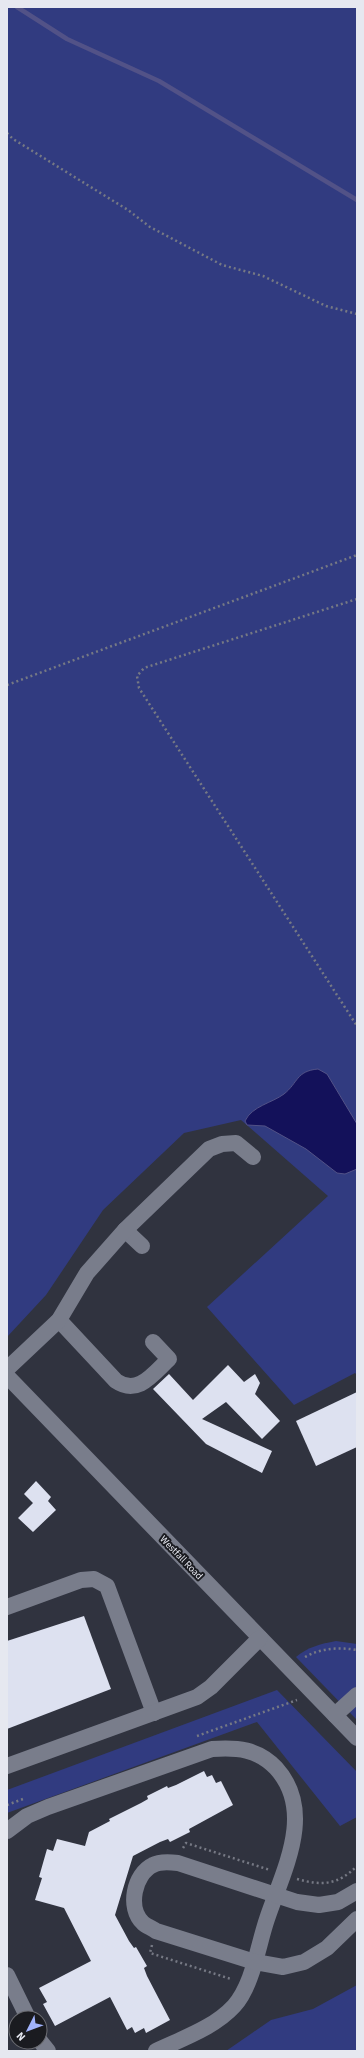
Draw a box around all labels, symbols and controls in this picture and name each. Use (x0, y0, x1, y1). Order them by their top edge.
street label: Westfall Road (157, 1533, 206, 1583)
north arrow (8, 2010, 48, 2050)
text: N (13, 2029, 29, 2044)

